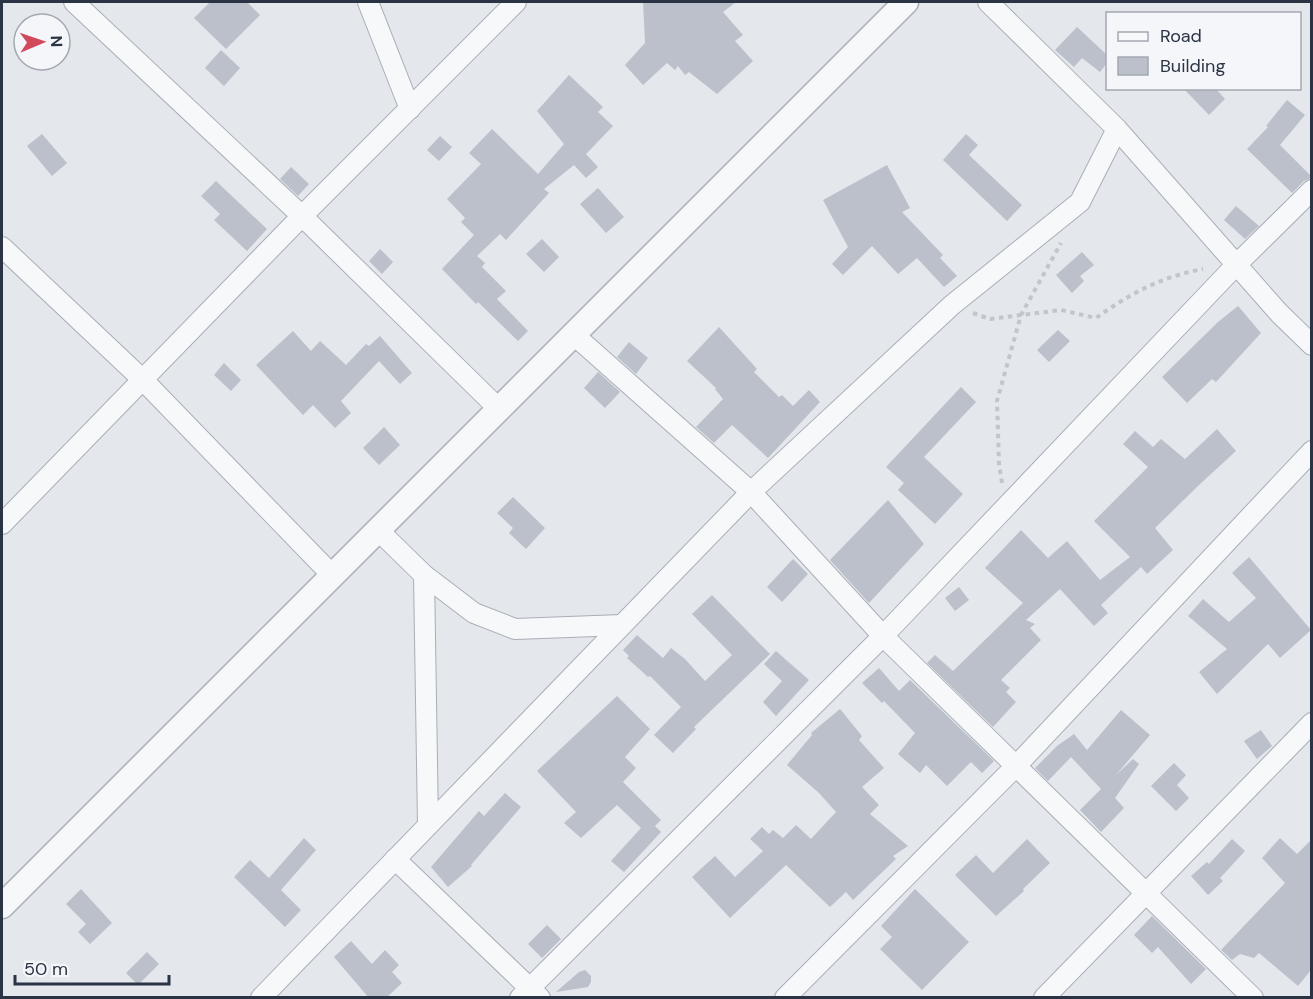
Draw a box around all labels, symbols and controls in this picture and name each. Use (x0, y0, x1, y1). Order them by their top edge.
north arrow (12, 12, 72, 72)
legend (1106, 12, 1301, 90)
text: Road (1160, 24, 1202, 48)
text: N (46, 35, 67, 48)
text: Building (1160, 54, 1225, 78)
scale bar (15, 948, 170, 986)
text: 50 m (24, 957, 68, 981)

